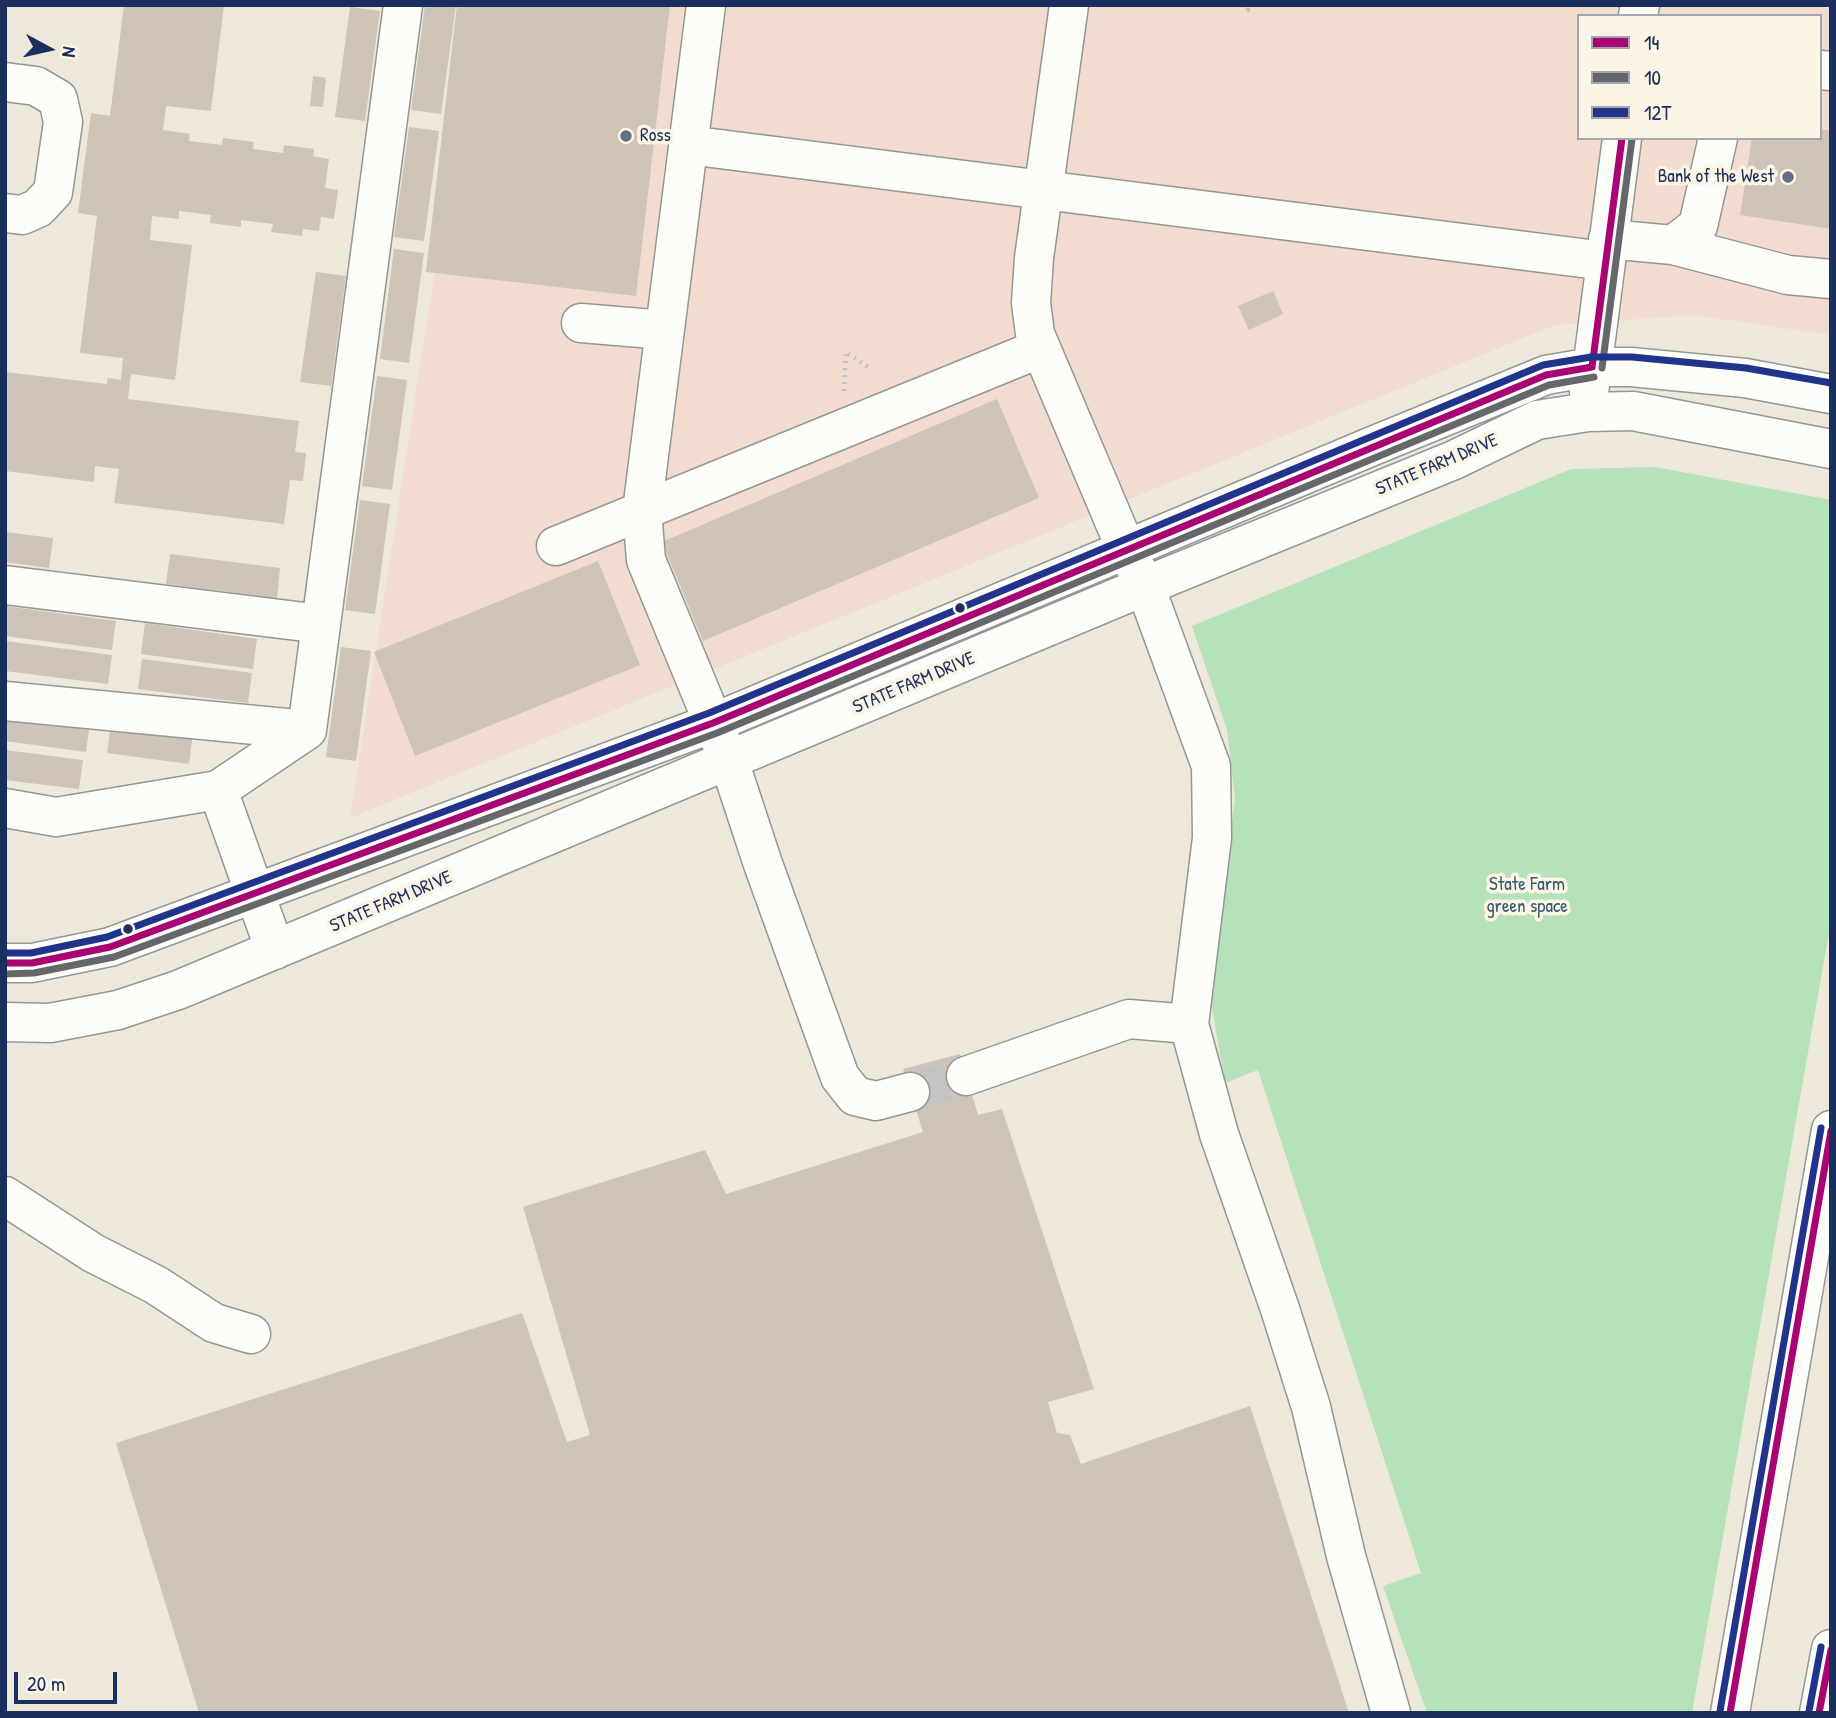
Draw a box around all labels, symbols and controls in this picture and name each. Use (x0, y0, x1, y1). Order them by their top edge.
north arrow (14, 14, 84, 84)
legend (1577, 14, 1822, 140)
text: 14 (1644, 28, 1660, 57)
text: N (56, 45, 83, 59)
text: 10 (1644, 63, 1661, 92)
text: 12T (1644, 98, 1671, 127)
place label: Ross (640, 125, 671, 147)
marker: Ross (618, 128, 634, 144)
place label: Bank of the West (1658, 166, 1774, 188)
marker: Bank of the West (1780, 169, 1796, 185)
street label: STATE FARM DRIVE (1373, 429, 1501, 501)
unlabelled marker (953, 601, 967, 615)
street label: STATE FARM DRIVE (850, 647, 978, 719)
street label: STATE FARM DRIVE (327, 866, 455, 938)
park label: State Farm green space (1486, 874, 1568, 918)
unlabelled marker (121, 922, 135, 936)
scale bar (18, 1658, 121, 1702)
text: 20 m (27, 1669, 65, 1698)

